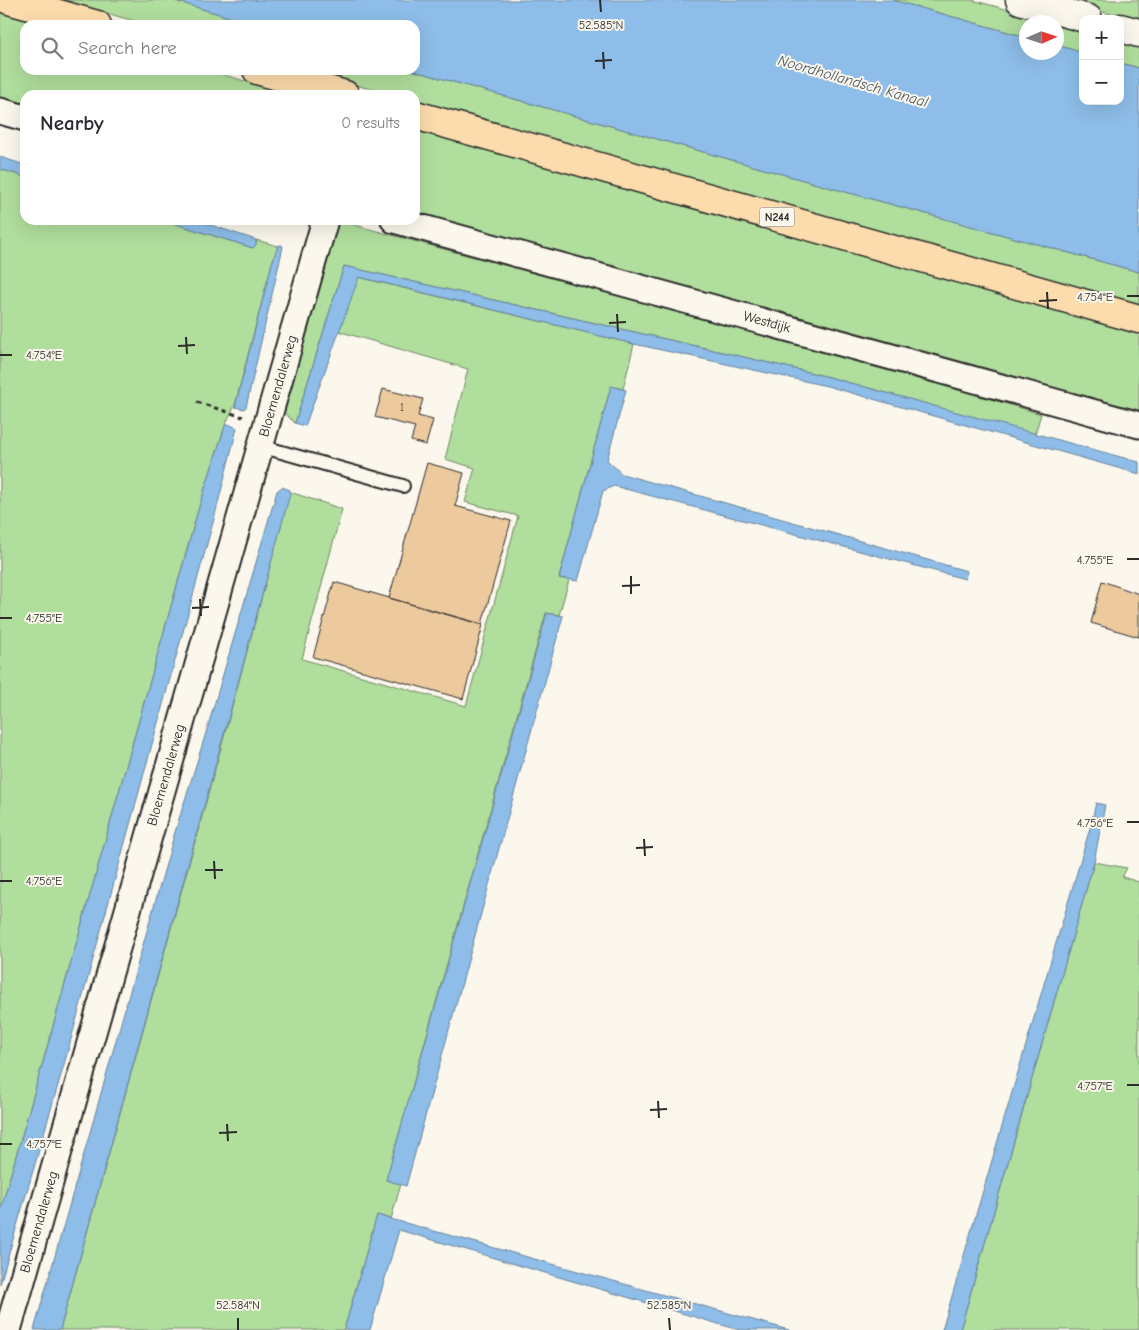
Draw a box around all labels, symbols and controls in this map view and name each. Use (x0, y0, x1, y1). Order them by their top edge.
north arrow (1019, 15, 1064, 60)
map controls (1079, 15, 1124, 105)
button: + (1079, 15, 1124, 60)
text: 52.585°N (579, 18, 623, 32)
search box (20, 20, 420, 75)
icon: search (38, 34, 66, 62)
text: Search here (78, 37, 177, 59)
water label: Noordhollandsch Kanaal (776, 51, 931, 111)
button: − (1079, 60, 1124, 105)
text: Nearby (40, 111, 104, 135)
text: 0 results (341, 114, 400, 132)
road number: N244 (760, 208, 794, 226)
text: 4.754°E (1077, 290, 1113, 304)
street label: Westdijk (741, 308, 793, 337)
street label: Bloemendalerweg (255, 333, 301, 439)
text: 4.754°E (26, 348, 62, 362)
house number: 1 (400, 401, 404, 414)
text: 4.755°E (1077, 553, 1113, 567)
text: 4.755°E (26, 611, 62, 625)
street label: Bloemendalerweg (143, 722, 189, 828)
text: 4.756°E (1077, 816, 1113, 830)
text: 4.756°E (26, 874, 62, 888)
text: 4.757°E (1077, 1079, 1113, 1093)
text: 4.757°E (26, 1137, 62, 1151)
street label: Bloemendalerweg (16, 1169, 62, 1275)
text: 52.584°N (216, 1298, 260, 1312)
text: 52.585°N (647, 1298, 691, 1312)

